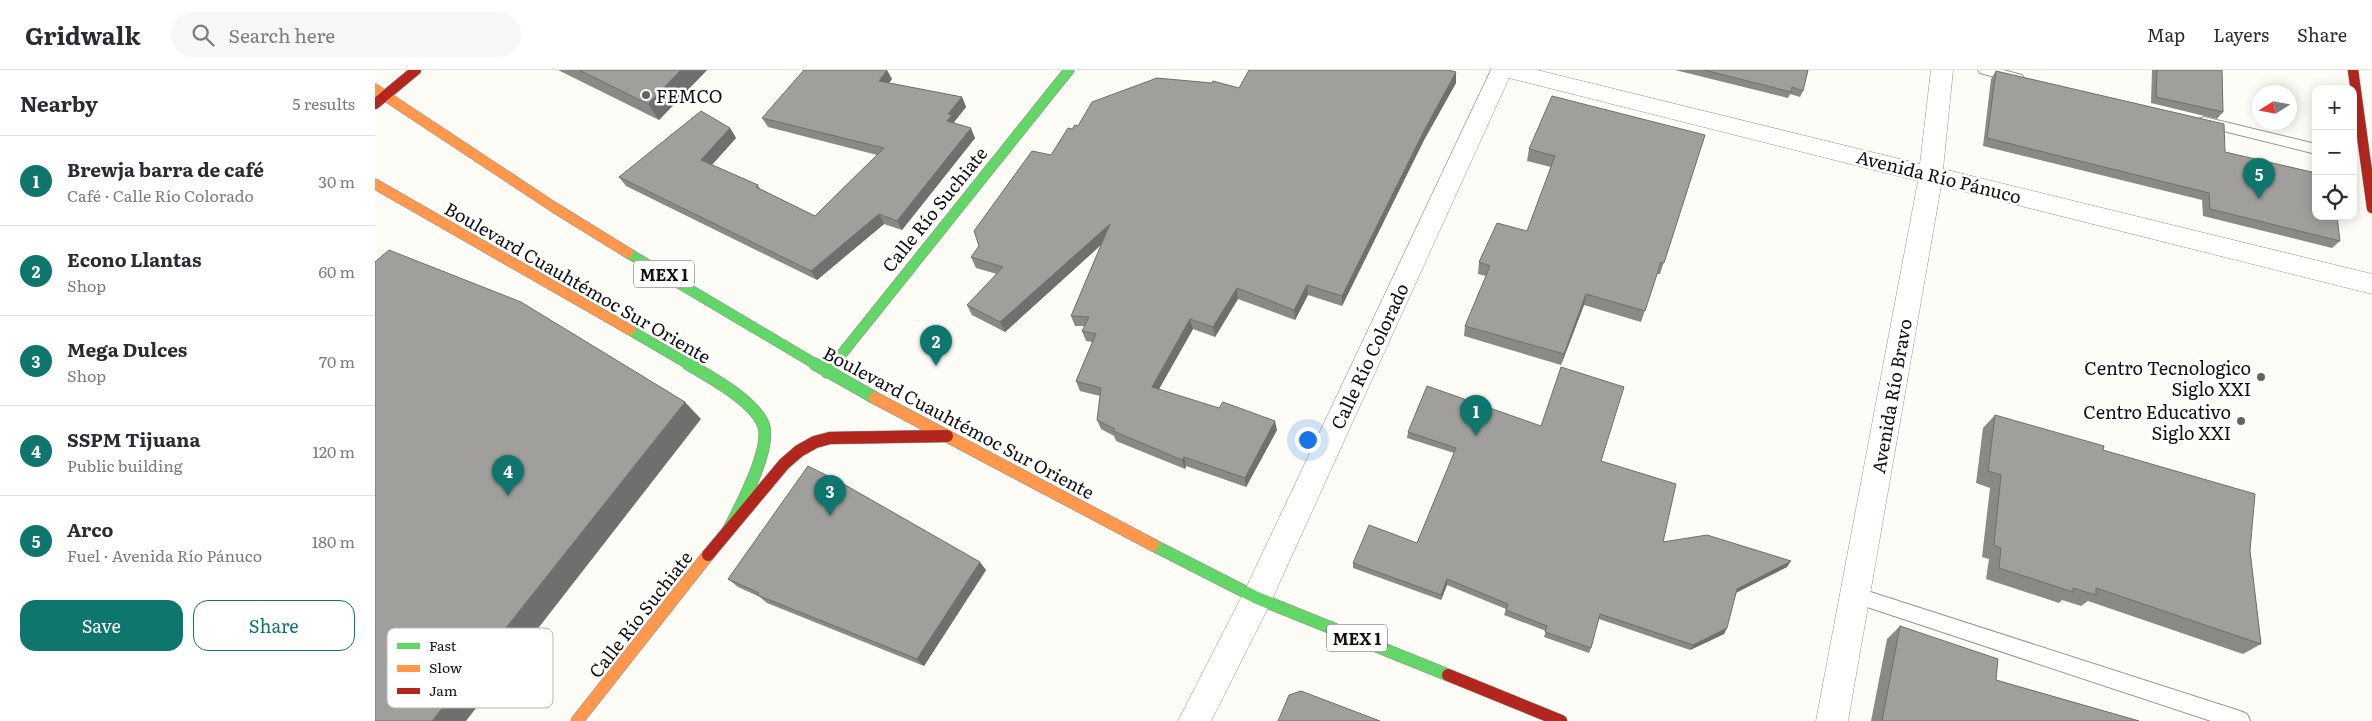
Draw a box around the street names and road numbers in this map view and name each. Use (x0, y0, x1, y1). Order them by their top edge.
street label: Calle Río Suchiate (875, 140, 993, 278)
street label: Avenida Río Pánuco (1854, 142, 2024, 210)
street label: Boulevard Cuauhtémoc Sur Oriente (440, 194, 716, 370)
road number: MEX 1 (634, 260, 694, 288)
street label: Calle Río Colorado (1323, 278, 1415, 434)
street label: Avenida Río Bravo (1864, 317, 1918, 475)
street label: Boulevard Cuauhtémoc Sur Oriente (819, 339, 1099, 505)
street label: Calle Río Suchiate (582, 545, 698, 683)
road number: MEX 1 (1327, 624, 1387, 652)

